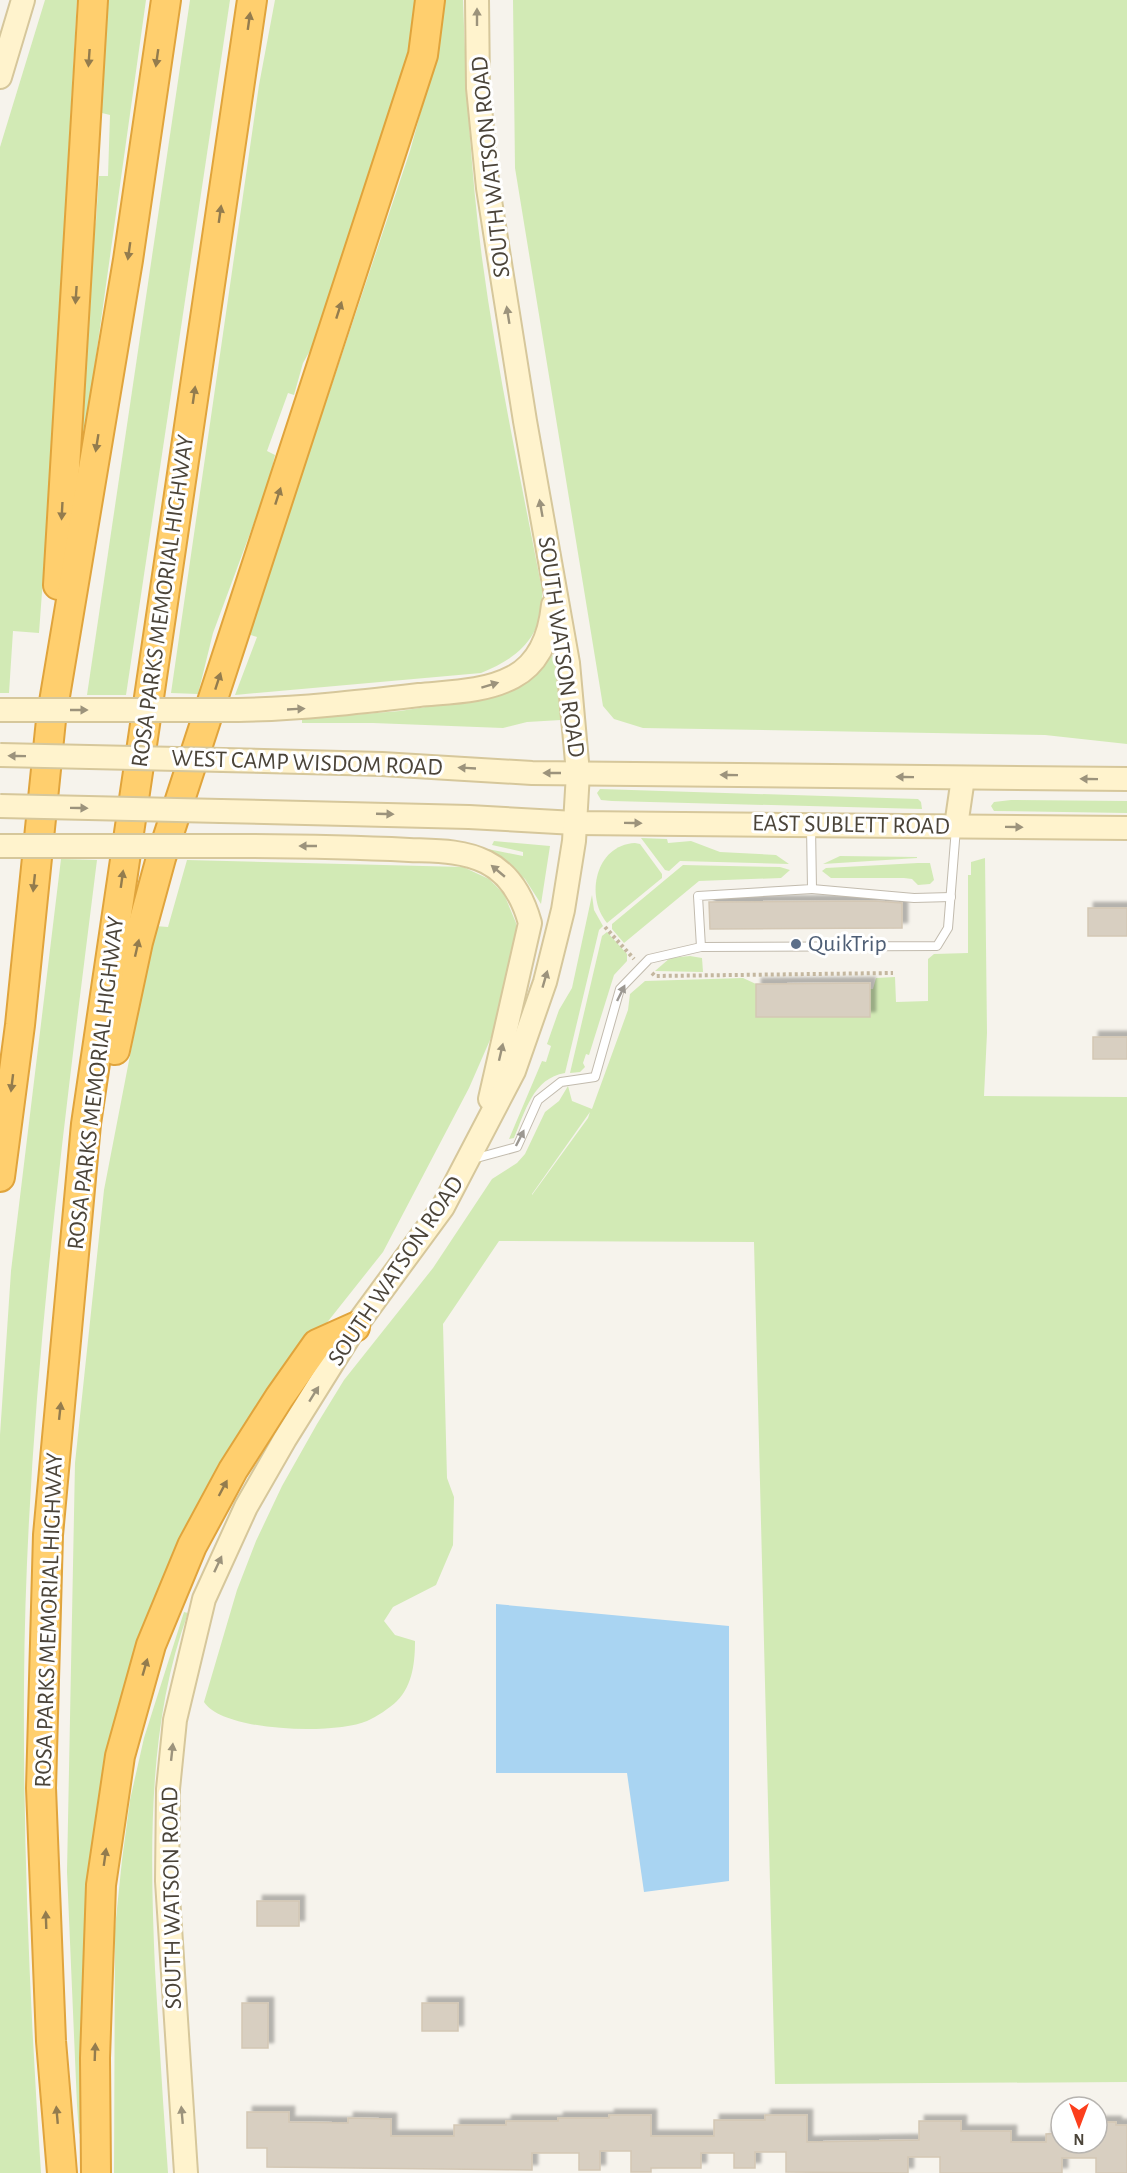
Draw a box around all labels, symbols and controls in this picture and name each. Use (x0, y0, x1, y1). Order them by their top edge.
one-way arrow (472, 8, 482, 27)
one-way arrow (244, 11, 253, 30)
one-way arrow (153, 48, 162, 67)
one-way arrow (84, 49, 94, 68)
street label: SOUTH WATSON ROAD (467, 55, 515, 279)
one-way arrow (216, 204, 225, 223)
one-way arrow (124, 241, 133, 260)
one-way arrow (71, 286, 80, 305)
one-way arrow (334, 301, 344, 319)
one-way arrow (504, 306, 513, 325)
one-way arrow (189, 385, 198, 404)
street label: ROSA PARKS MEMORIAL HIGHWAY (128, 433, 198, 769)
one-way arrow (92, 434, 101, 453)
one-way arrow (274, 487, 283, 505)
one-way arrow (536, 498, 545, 517)
one-way arrow (57, 501, 66, 520)
street label: SOUTH WATSON ROAD (534, 535, 588, 759)
one-way arrow (214, 672, 223, 690)
one-way arrow (481, 680, 499, 689)
one-way arrow (287, 704, 306, 713)
one-way arrow (70, 705, 89, 715)
street label: WEST CAMP WISDOM ROAD (171, 746, 443, 780)
one-way arrow (8, 751, 27, 761)
one-way arrow (457, 763, 476, 773)
one-way arrow (542, 768, 561, 778)
one-way arrow (719, 770, 738, 780)
one-way arrow (895, 772, 914, 782)
one-way arrow (1079, 774, 1098, 784)
one-way arrow (70, 803, 89, 813)
one-way arrow (375, 810, 394, 819)
street label: EAST SUBLETT ROAD (752, 811, 950, 839)
one-way arrow (624, 818, 643, 828)
one-way arrow (1005, 822, 1024, 832)
one-way arrow (299, 841, 318, 851)
one-way arrow (490, 865, 506, 878)
one-way arrow (118, 869, 127, 888)
one-way arrow (29, 874, 39, 893)
street label: ROSA PARKS MEMORIAL HIGHWAY (64, 915, 128, 1251)
place label: QuikTrip (808, 932, 887, 956)
marker: QuikTrip (789, 937, 803, 951)
one-way arrow (133, 938, 142, 957)
one-way arrow (541, 970, 550, 988)
one-way arrow (616, 984, 626, 1002)
one-way arrow (496, 1043, 506, 1062)
one-way arrow (8, 1073, 17, 1092)
one-way arrow (515, 1129, 525, 1147)
street label: SOUTH WATSON ROAD (324, 1172, 468, 1370)
one-way arrow (308, 1386, 319, 1402)
one-way arrow (55, 1401, 65, 1420)
street label: ROSA PARKS MEMORIAL HIGHWAY (31, 1451, 67, 1788)
one-way arrow (218, 1480, 228, 1497)
one-way arrow (214, 1555, 223, 1572)
one-way arrow (141, 1657, 150, 1675)
one-way arrow (167, 1743, 177, 1762)
street label: SOUTH WATSON ROAD (158, 1786, 186, 2010)
one-way arrow (101, 1847, 110, 1866)
one-way arrow (42, 1911, 51, 1930)
one-way arrow (90, 2042, 100, 2061)
north arrow (1049, 2095, 1109, 2155)
one-way arrow (52, 2105, 62, 2124)
one-way arrow (177, 2105, 186, 2124)
text: N (1073, 2131, 1085, 2147)

